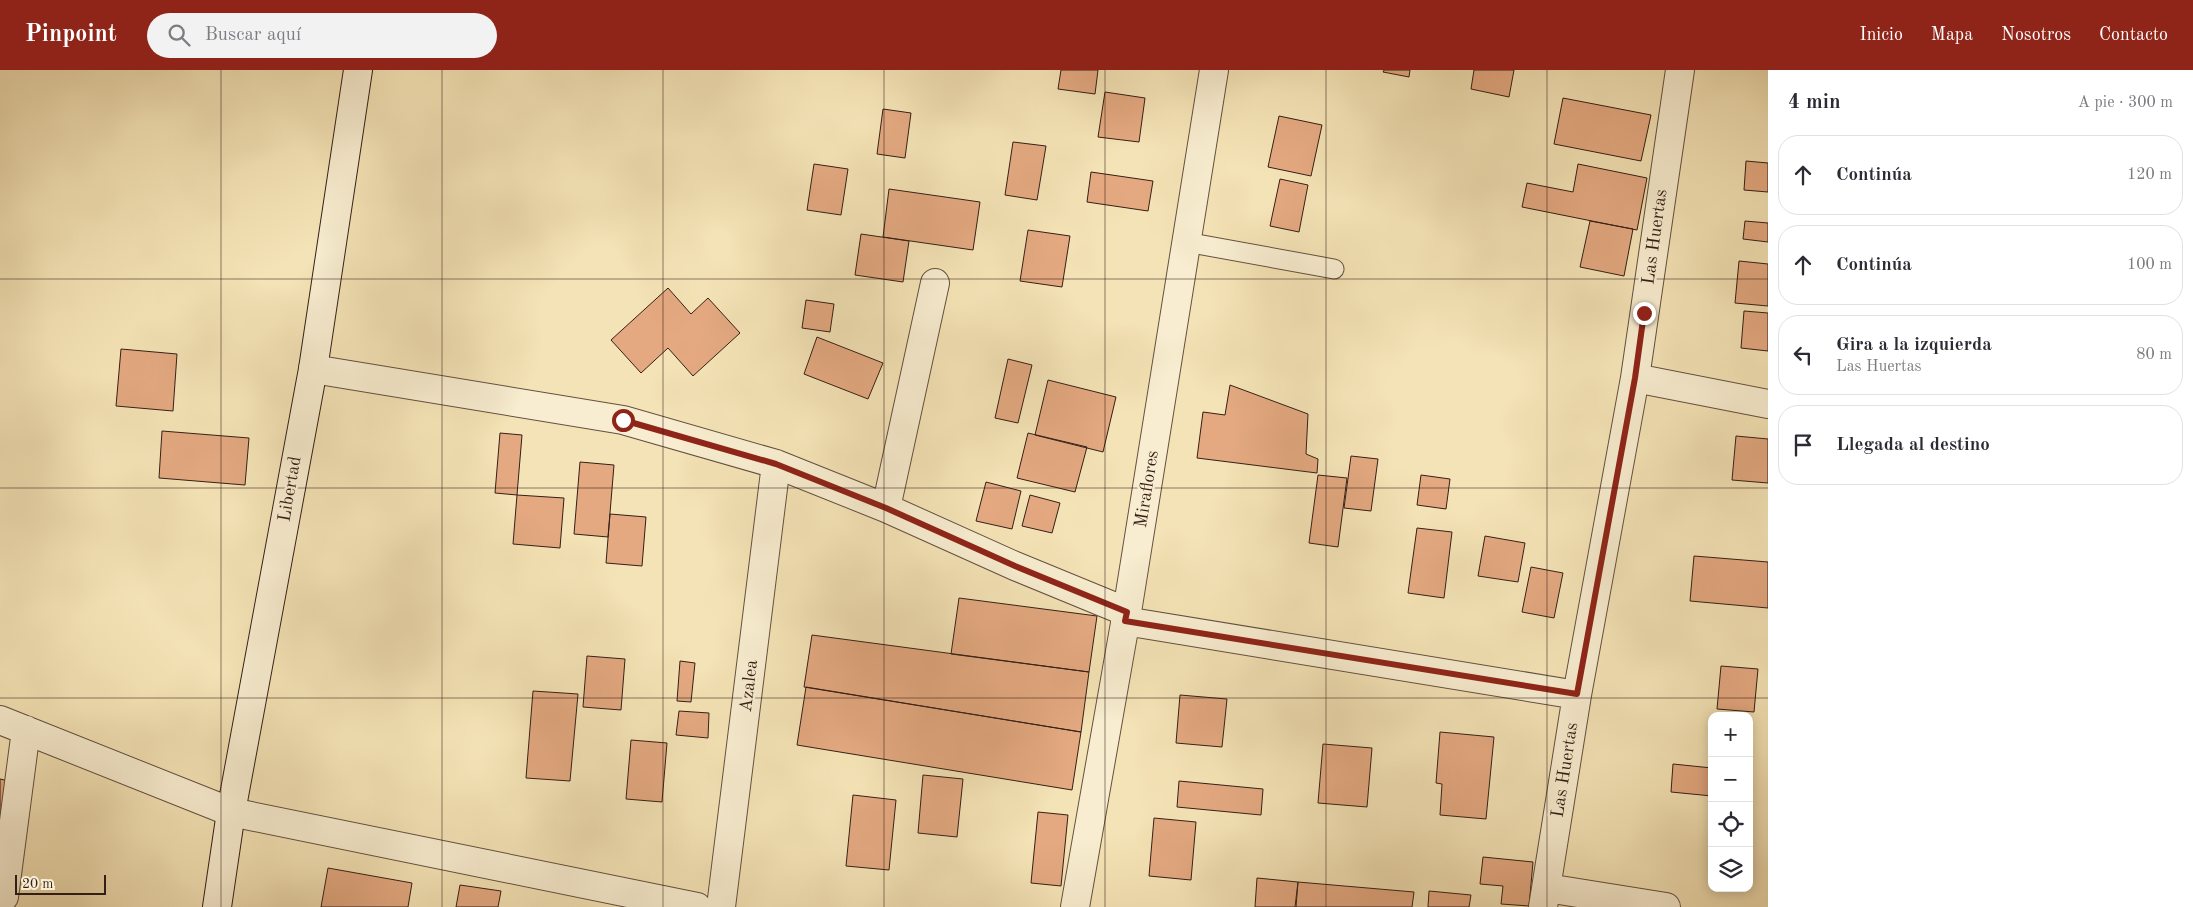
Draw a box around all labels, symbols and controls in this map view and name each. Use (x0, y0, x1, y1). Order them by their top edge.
search box (147, 13, 497, 58)
icon: search (165, 21, 193, 49)
text: Pinpoint (25, 23, 117, 47)
text: Buscar aquí (205, 26, 301, 45)
text: Inicio (1860, 26, 1903, 44)
text: Mapa (1931, 26, 1973, 44)
text: Nosotros (2001, 26, 2071, 44)
text: Contacto (2099, 26, 2168, 44)
text: 4 min (1788, 92, 1841, 113)
text: A pie · 300 m (2078, 95, 2173, 111)
icon: ahead (1789, 161, 1817, 189)
text: Continúa (1836, 166, 1912, 185)
text: 120 m (2127, 167, 2172, 183)
street label: Las Huertas (1639, 188, 1671, 286)
icon: ahead (1789, 251, 1817, 279)
text: Continúa (1836, 256, 1912, 275)
text: 100 m (2127, 257, 2172, 273)
route end (1633, 302, 1656, 325)
text: Gira a la izquierda (1836, 336, 1992, 355)
icon: left (1789, 341, 1817, 369)
text: 80 m (2136, 347, 2172, 363)
text: Las Huertas (1836, 359, 1922, 375)
route start (612, 409, 635, 432)
icon: arrive (1789, 431, 1817, 459)
text: Llegada al destino (1836, 436, 1990, 455)
street label: Miraflores (1132, 449, 1162, 529)
street label: Libertad (275, 455, 305, 523)
street label: Azalea (737, 659, 761, 713)
map controls (1708, 712, 1753, 892)
button: + (1708, 712, 1753, 757)
street label: Las Huertas (1549, 721, 1581, 819)
button: − (1708, 757, 1753, 802)
button: locate (1708, 802, 1753, 847)
button: layers (1708, 847, 1753, 892)
scale bar (15, 872, 106, 895)
text: 20 m (22, 877, 53, 891)

